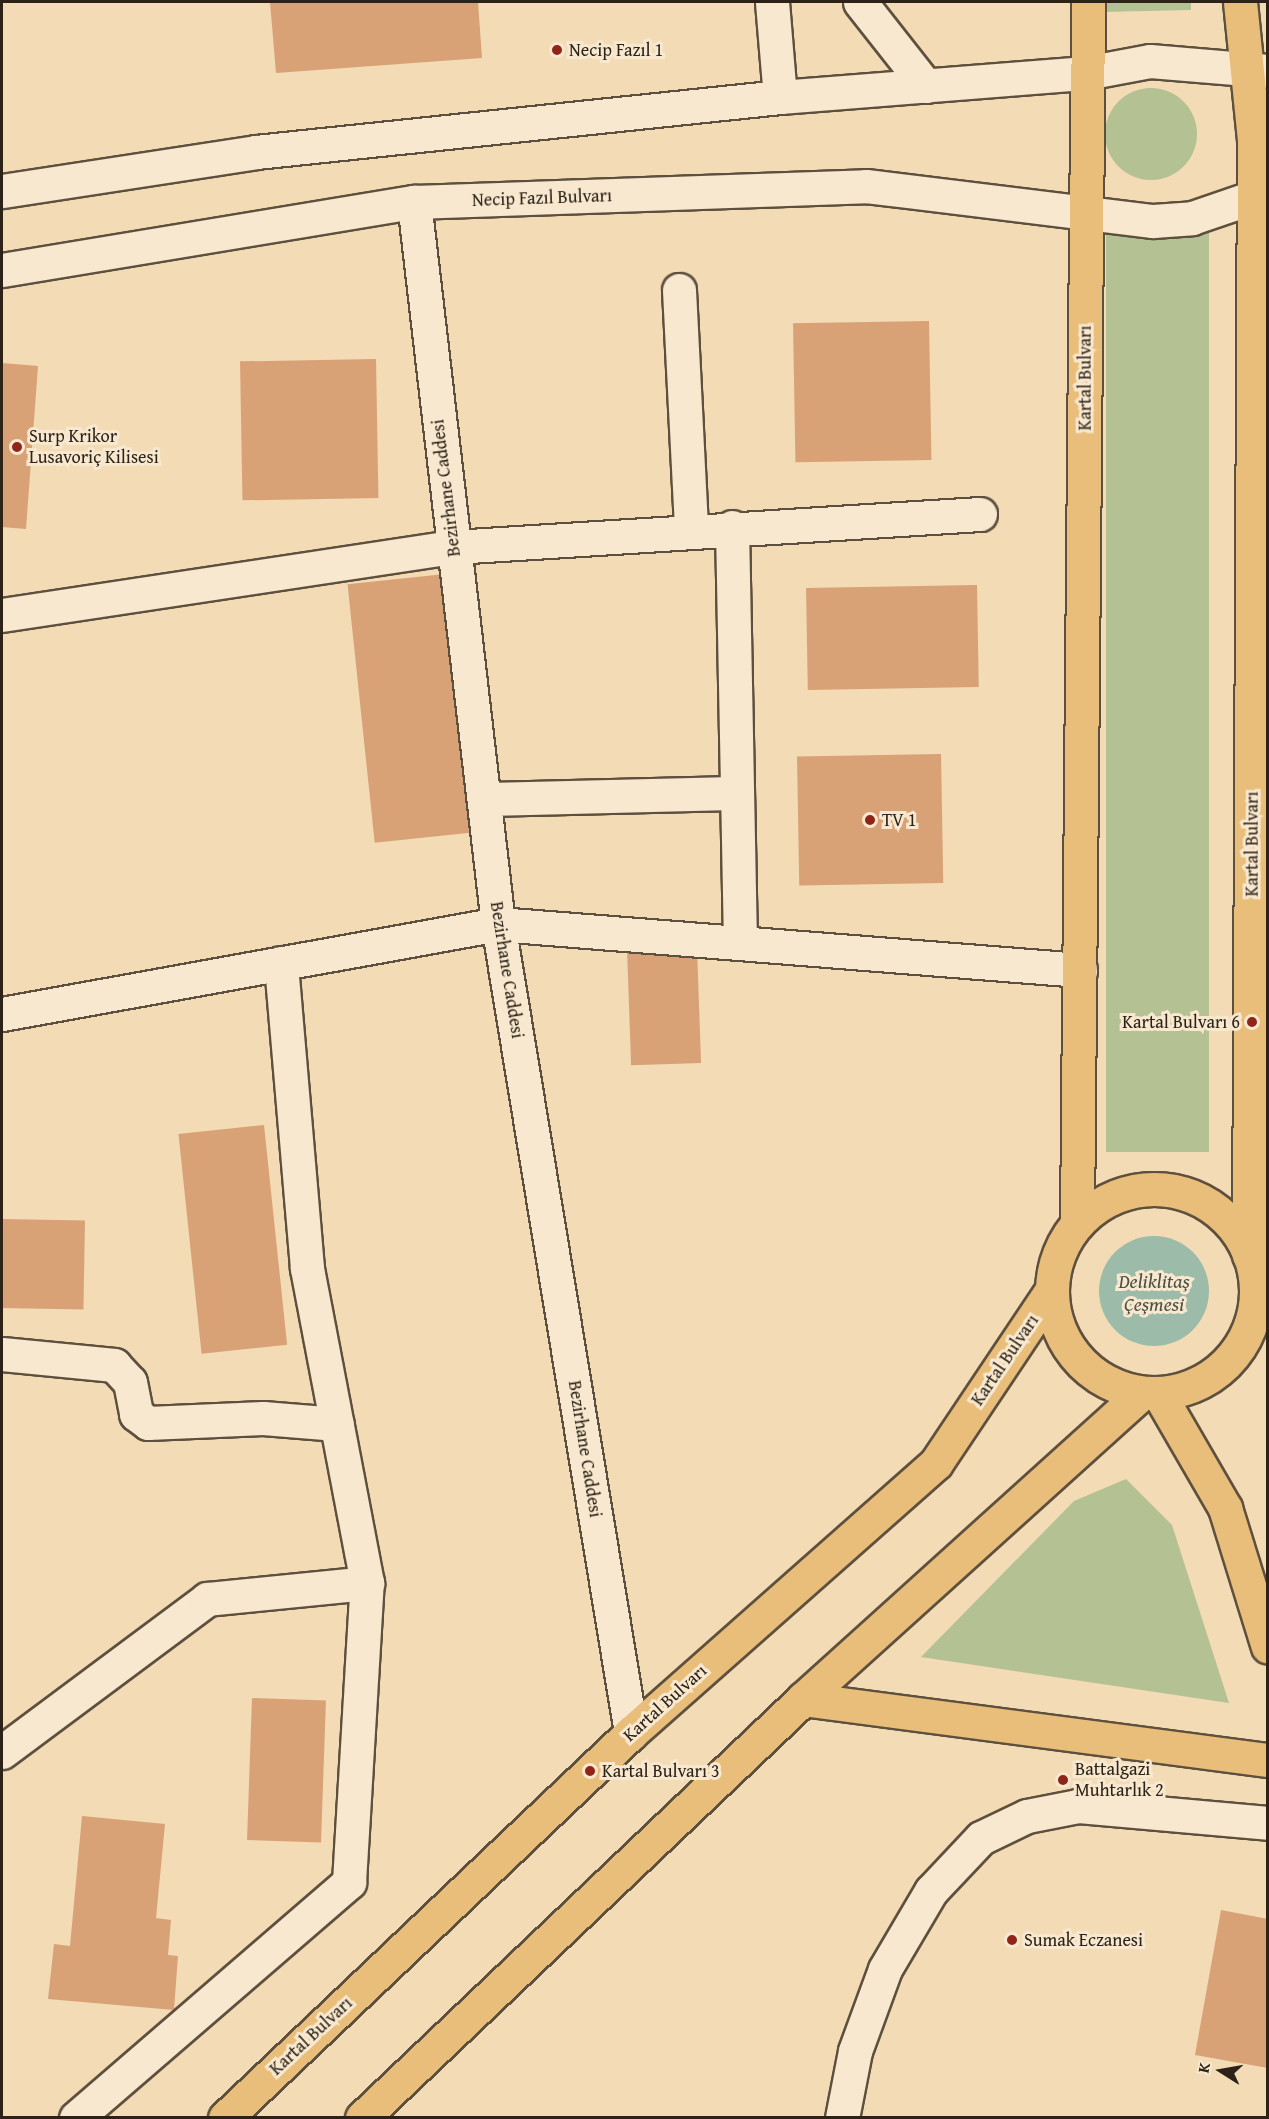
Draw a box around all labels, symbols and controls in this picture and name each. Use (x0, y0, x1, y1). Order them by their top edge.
place label: Necip Fazıl 1 (569, 39, 663, 61)
marker: Necip Fazıl 1 (550, 43, 564, 57)
street label: Necip Fazıl Bulvarı (472, 185, 612, 211)
street label: Kartal Bulvarı (1074, 325, 1096, 431)
street label: Bezirhane Caddesi (427, 418, 465, 558)
place label: Surp Krikor Lusavoriç Kilisesi (29, 426, 159, 468)
marker: Surp Krikor Lusavoriç Kilisesi (10, 440, 24, 454)
street label: Kartal Bulvarı (1241, 791, 1263, 897)
place label: TV 1 (882, 809, 917, 831)
marker: TV 1 (863, 813, 877, 827)
street label: Bezirhane Caddesi (486, 900, 528, 1040)
place label: Kartal Bulvarı 6 (1122, 1011, 1240, 1033)
marker: Kartal Bulvarı 6 (1245, 1015, 1259, 1029)
water label: Deliklitaş Çeşmesi (1118, 1268, 1190, 1315)
street label: Kartal Bulvarı (967, 1310, 1043, 1410)
street label: Bezirhane Caddesi (564, 1379, 606, 1519)
street label: Kartal Bulvarı (619, 1660, 711, 1746)
place label: Battalgazi Muhtarlık 2 (1075, 1759, 1164, 1802)
place label: Kartal Bulvarı 3 (602, 1760, 720, 1782)
marker: Kartal Bulvarı 3 (583, 1764, 597, 1778)
marker: Battalgazi Muhtarlık 2 (1056, 1773, 1070, 1787)
place label: Sumak Eczanesi (1024, 1929, 1143, 1951)
marker: Sumak Eczanesi (1005, 1933, 1019, 1947)
street label: Kartal Bulvarı (265, 1992, 357, 2080)
north arrow (1191, 2041, 1251, 2101)
text: K (1191, 2060, 1216, 2075)

